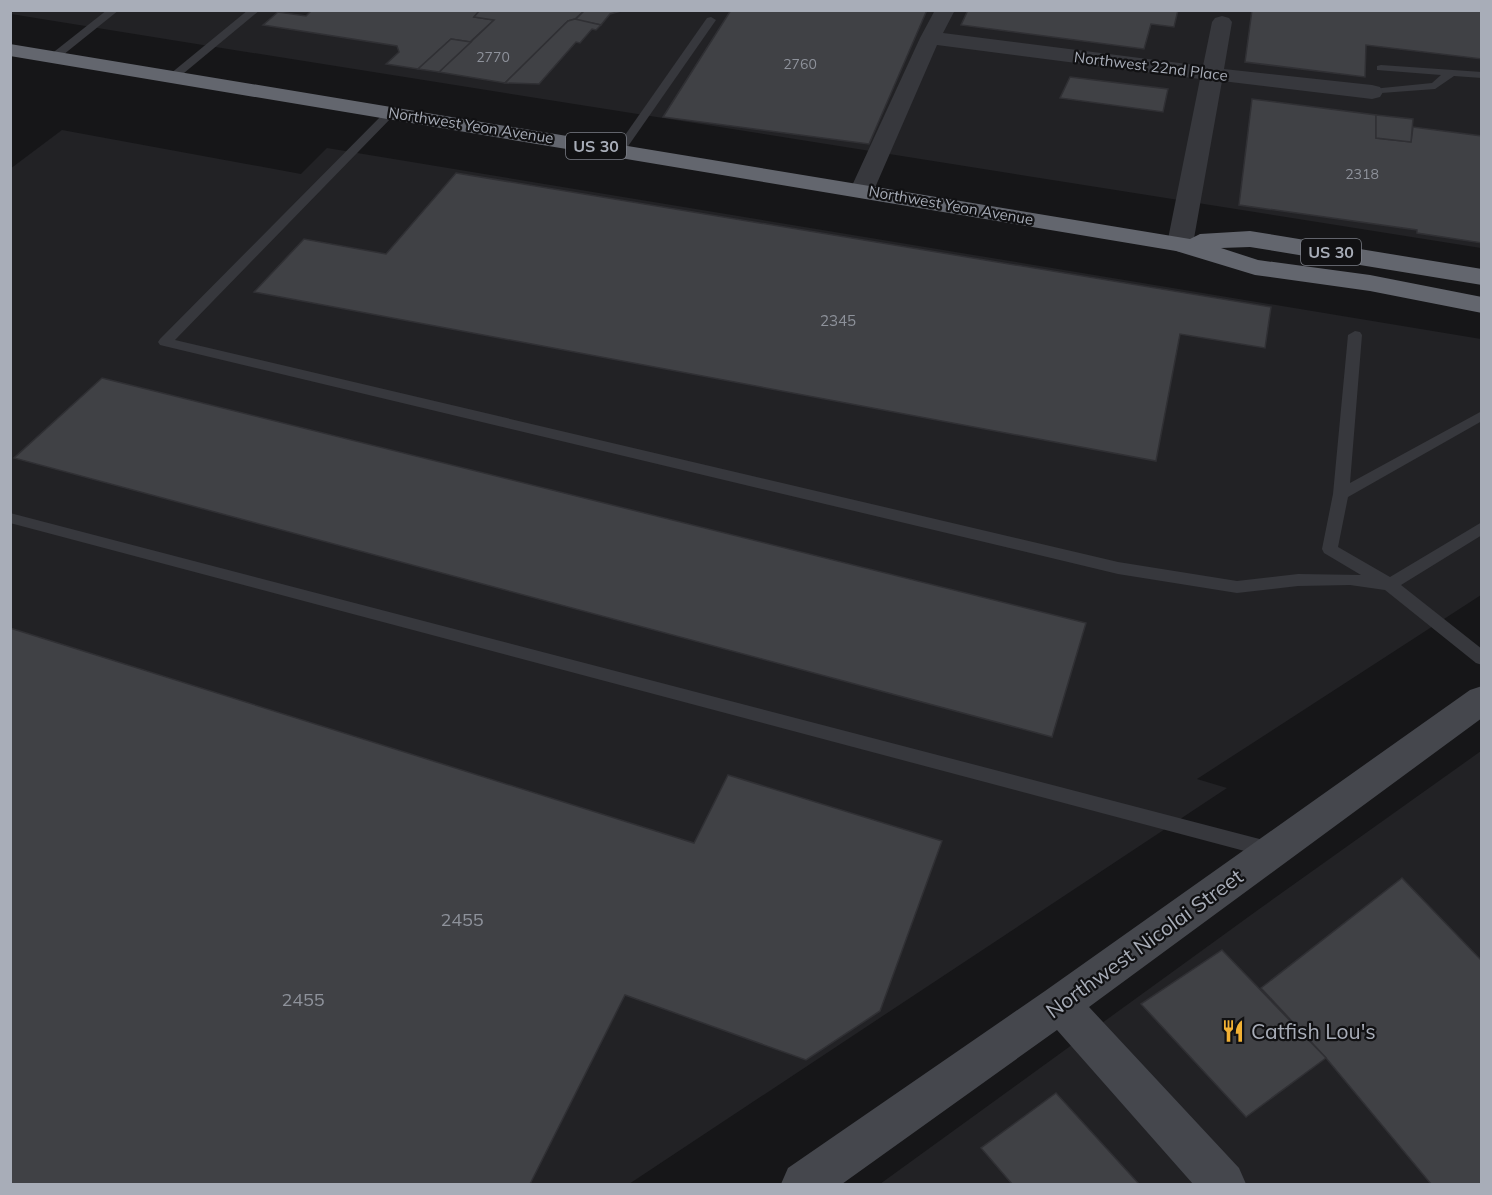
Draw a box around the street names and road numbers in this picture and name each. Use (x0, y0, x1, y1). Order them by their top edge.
street label: Northwest 22nd Place (1073, 47, 1229, 85)
street label: Northwest Yeon Avenue (387, 103, 555, 147)
road number: US 30 (566, 133, 626, 159)
street label: Northwest Yeon Avenue (867, 181, 1035, 229)
road number: US 30 (1301, 239, 1361, 265)
street label: Northwest Nicolai Street (1040, 863, 1248, 1023)

